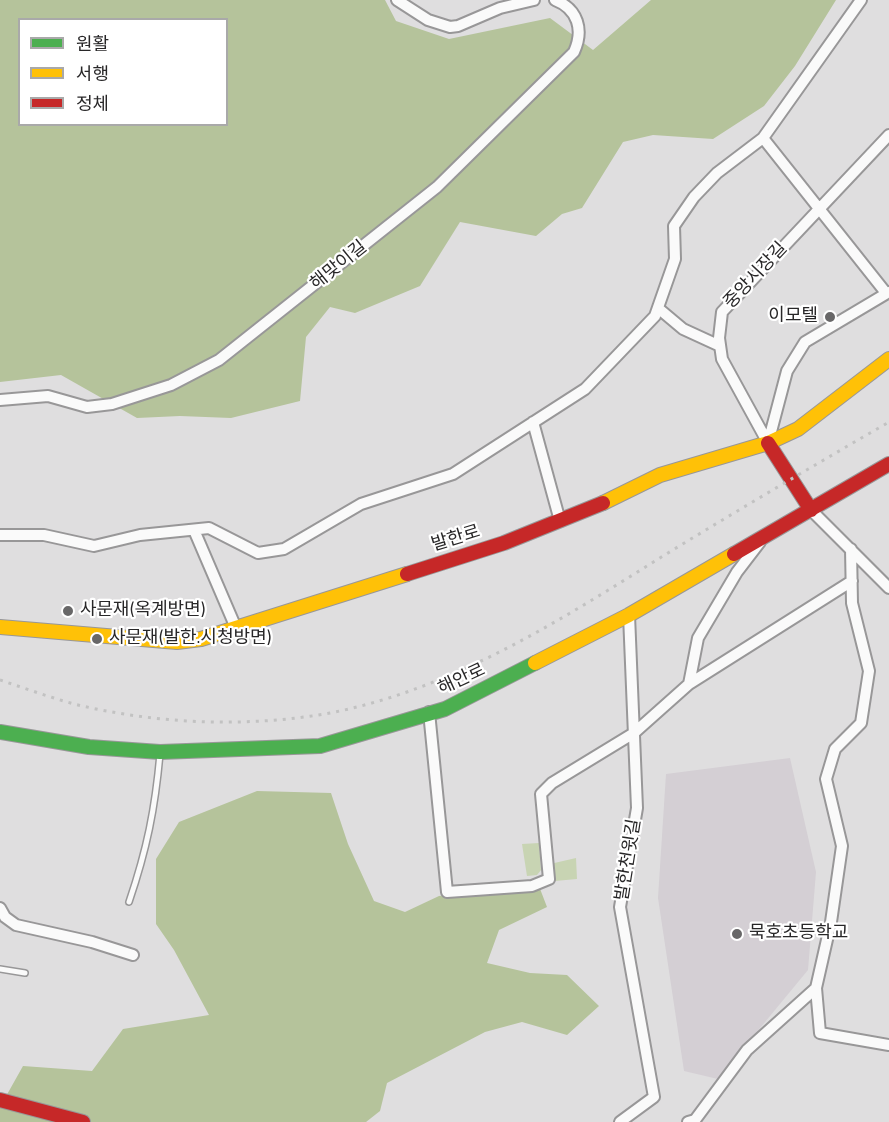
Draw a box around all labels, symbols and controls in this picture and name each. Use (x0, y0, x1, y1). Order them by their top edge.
legend (18, 18, 228, 126)
text: 원활 (76, 30, 109, 57)
text: 서행 (76, 60, 109, 87)
text: 정체 (76, 90, 109, 117)
street label: 해맞이길 (306, 237, 372, 295)
street label: 중앙시장길 (720, 238, 792, 314)
place label: 이모텔 (768, 306, 818, 328)
marker: 이모텔 (823, 310, 837, 324)
street label: 발한로 (429, 521, 483, 557)
place label: 사문재(옥계방면) (80, 600, 205, 622)
marker: 사문재(옥계방면) (61, 604, 75, 618)
place label: 사문재(발한.시청방면) (109, 628, 271, 650)
marker: 사문재(발한.시청방면) (90, 632, 104, 646)
street label: 해안로 (435, 660, 489, 700)
street label: 발한천윗길 (612, 817, 646, 903)
place label: 묵호초등학교 (749, 923, 848, 945)
marker: 묵호초등학교 (730, 927, 744, 941)

